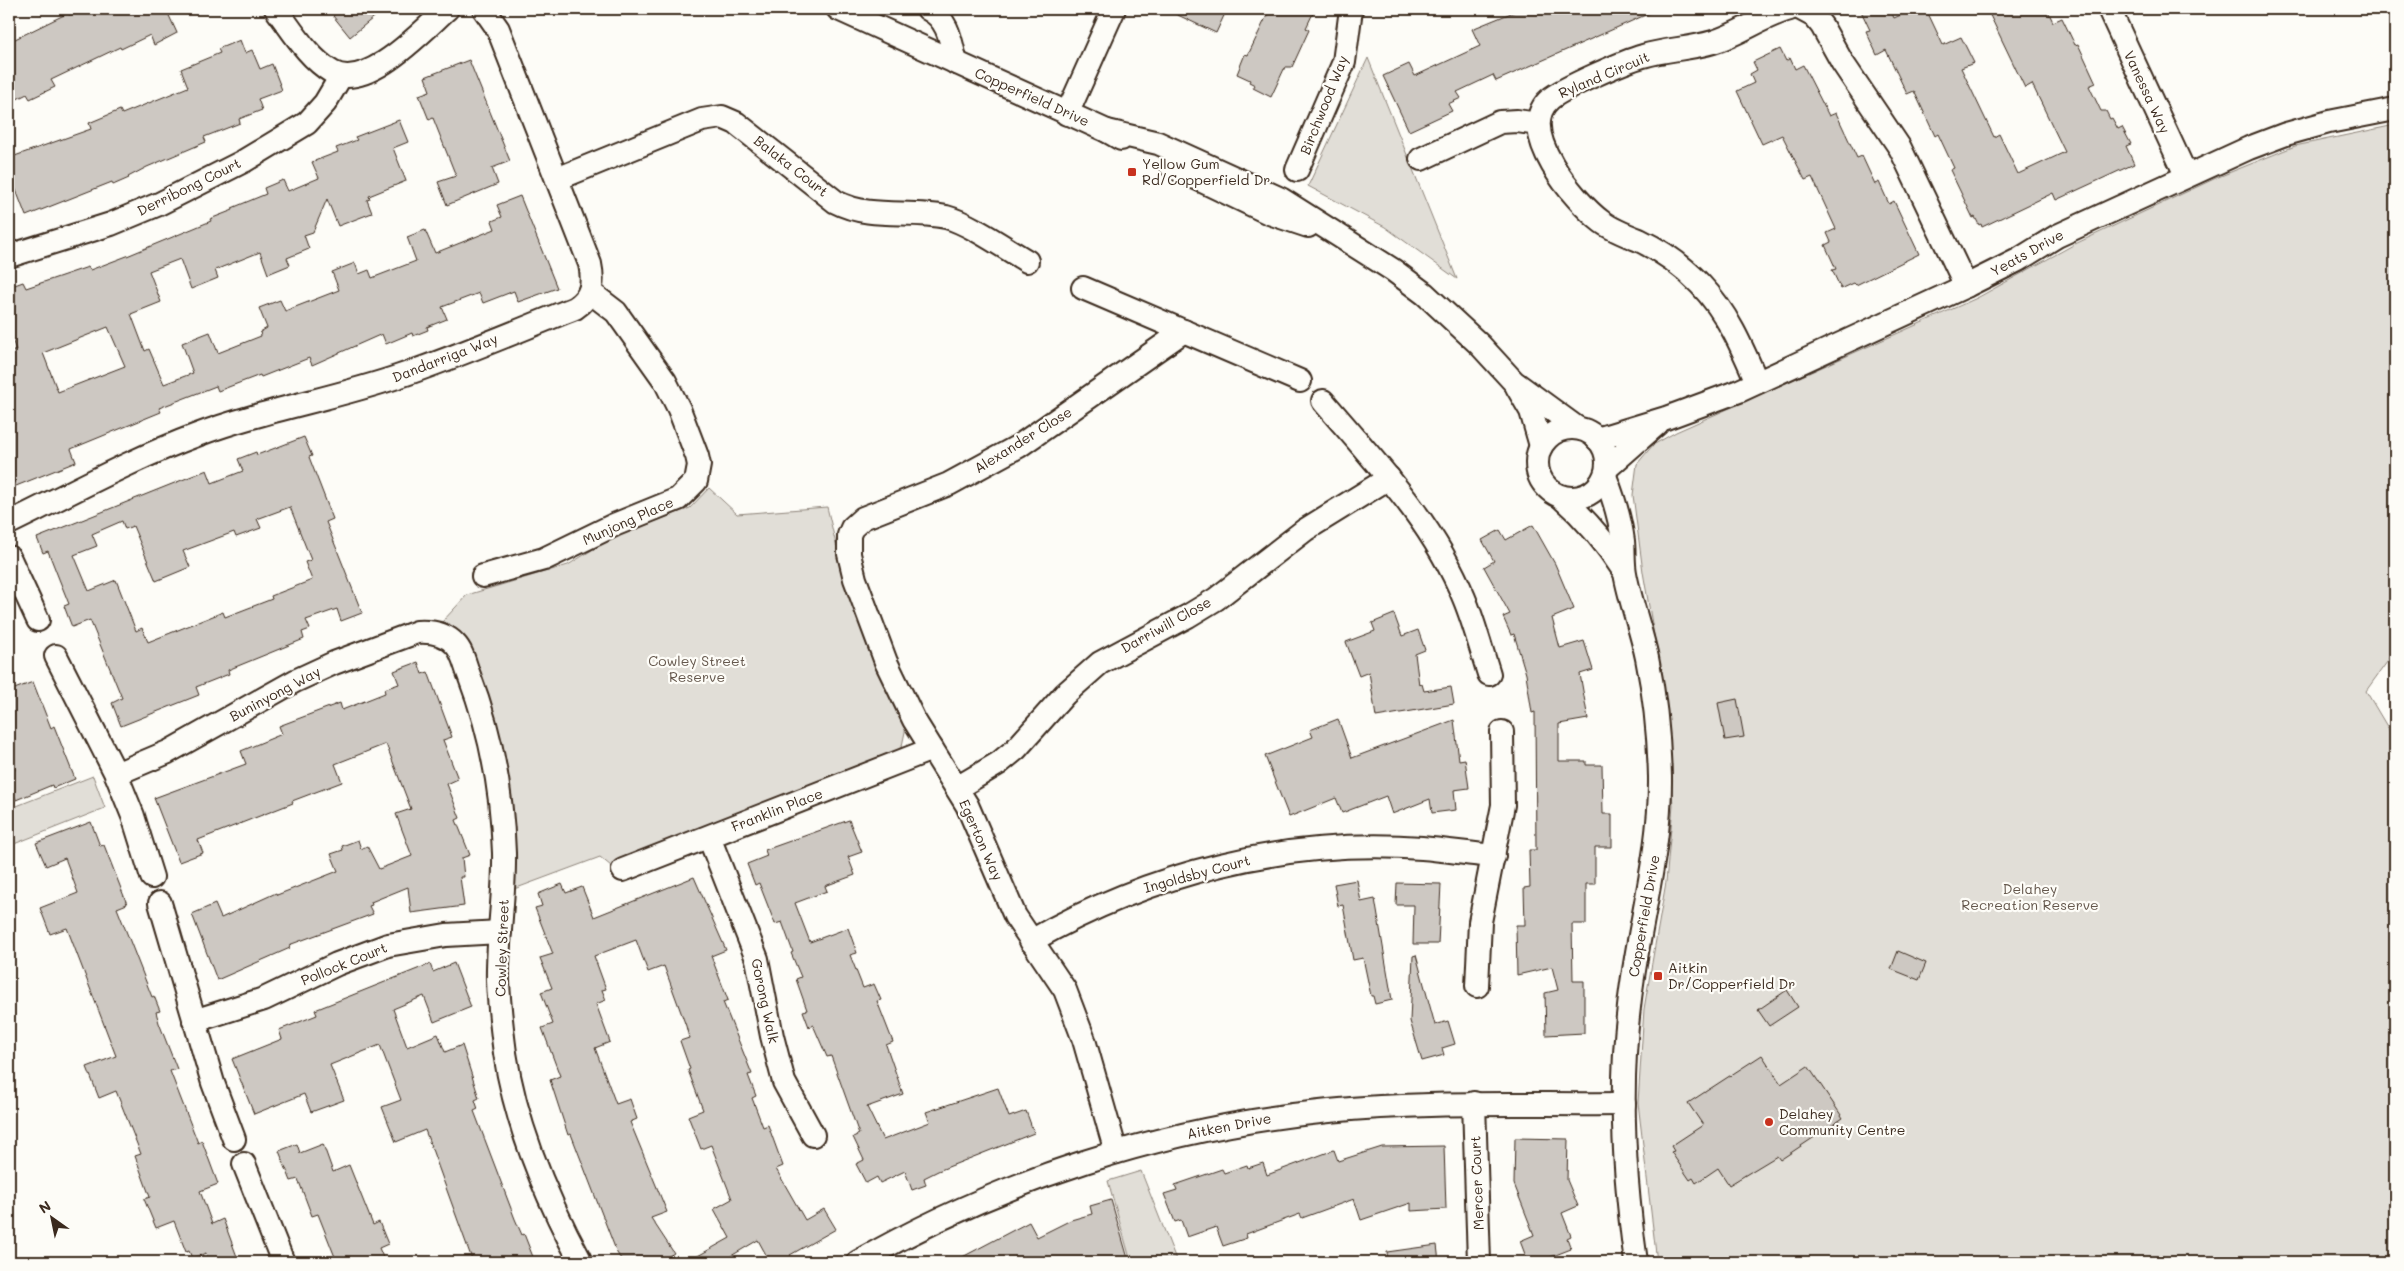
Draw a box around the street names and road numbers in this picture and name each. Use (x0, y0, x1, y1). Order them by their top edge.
street label: Ryland Circuit (1555, 47, 1652, 102)
street label: Vanessa Way (2120, 47, 2175, 136)
street label: Birchwood Way (1295, 52, 1352, 157)
street label: Copperfield Drive (972, 63, 1093, 130)
street label: Balaka Court (750, 131, 832, 201)
street label: Derribong Court (134, 153, 244, 220)
street label: Yeats Drive (1987, 225, 2067, 281)
street label: Dandarriga Way (389, 329, 500, 386)
street label: Alexander Close (970, 402, 1075, 477)
street label: Munjong Place (579, 492, 676, 549)
street label: Darriwill Close (1117, 592, 1214, 657)
street label: Buninyong Way (226, 662, 324, 726)
street label: Franklin Place (728, 783, 825, 836)
street label: Egerton Way (955, 796, 1008, 883)
street label: Ingoldsby Court (1142, 850, 1252, 897)
street label: Copperfield Drive (1623, 853, 1664, 978)
street label: Cowley Street (490, 899, 513, 997)
street label: Pollock Court (298, 938, 390, 989)
street label: Gorong Walk (747, 957, 784, 1045)
street label: Aitken Drive (1185, 1108, 1273, 1143)
street label: Mercer Court (1465, 1136, 1488, 1231)

